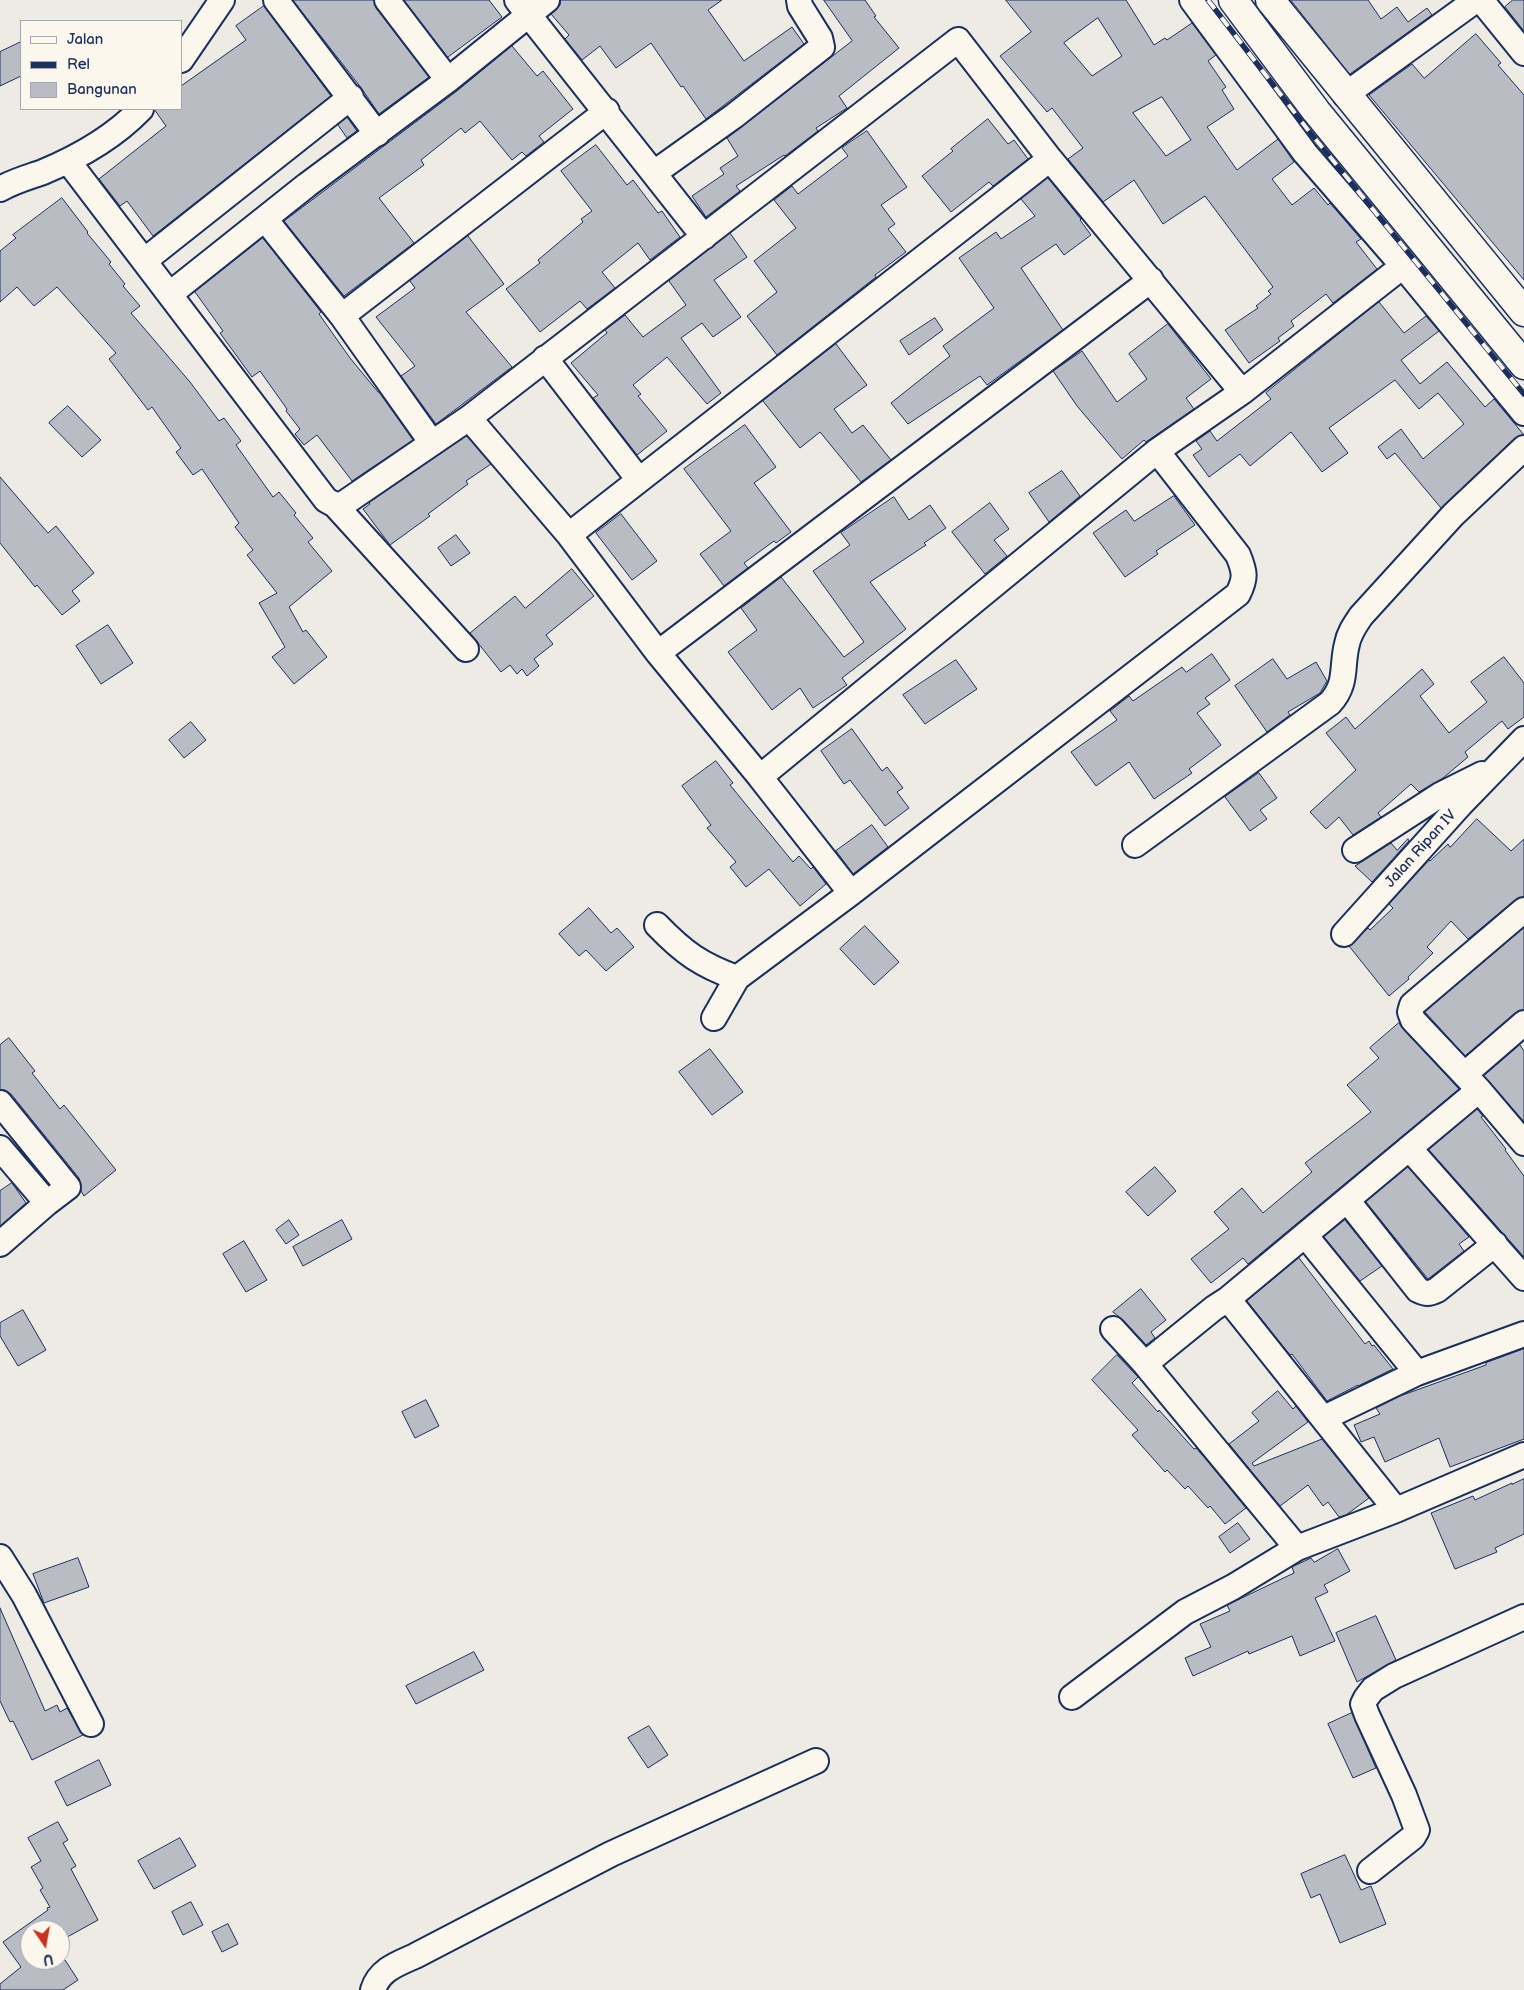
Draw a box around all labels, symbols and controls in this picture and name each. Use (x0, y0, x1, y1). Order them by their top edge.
legend (20, 20, 182, 110)
text: Jalan (67, 30, 103, 49)
text: Rel (67, 55, 90, 74)
text: Bangunan (67, 80, 137, 99)
street label: Jalan Ripan IV (1382, 807, 1460, 891)
north arrow (20, 1920, 70, 1970)
text: U (41, 1950, 55, 1969)

